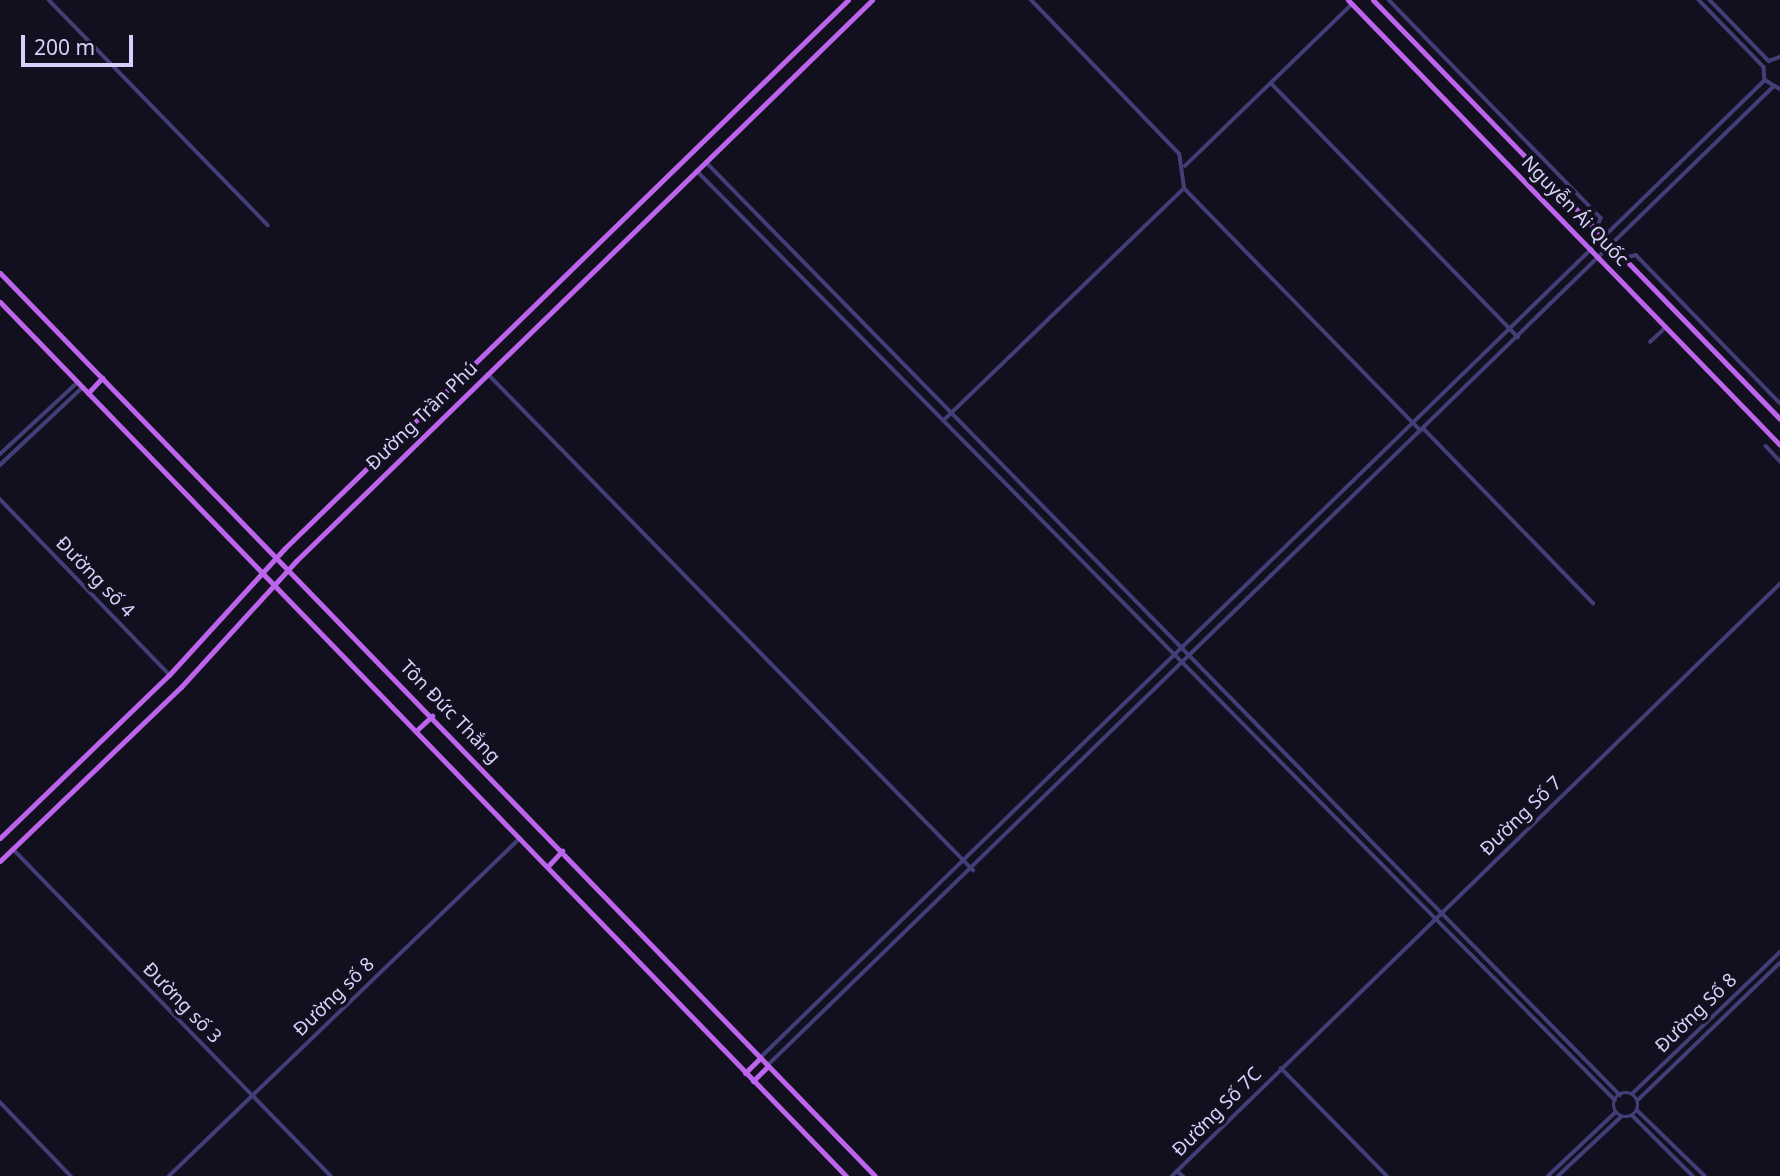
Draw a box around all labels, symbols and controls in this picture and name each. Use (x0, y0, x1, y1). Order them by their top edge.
scale bar (24, 21, 136, 65)
text: 200 m (34, 33, 95, 61)
street label: Nguyễn Ái Quốc (1517, 151, 1633, 271)
street label: Đường Trần Phú (362, 357, 482, 475)
street label: Đường số 4 (51, 532, 139, 622)
street label: Tôn Đức Thắng (395, 656, 505, 768)
street label: Đường Số 7 (1476, 772, 1566, 860)
street label: Đường số 8 (289, 953, 379, 1041)
street label: Đường số 3 (138, 958, 226, 1048)
street label: Đường Số 8 (1651, 969, 1741, 1057)
street label: Đường Số 7C (1168, 1063, 1266, 1161)

